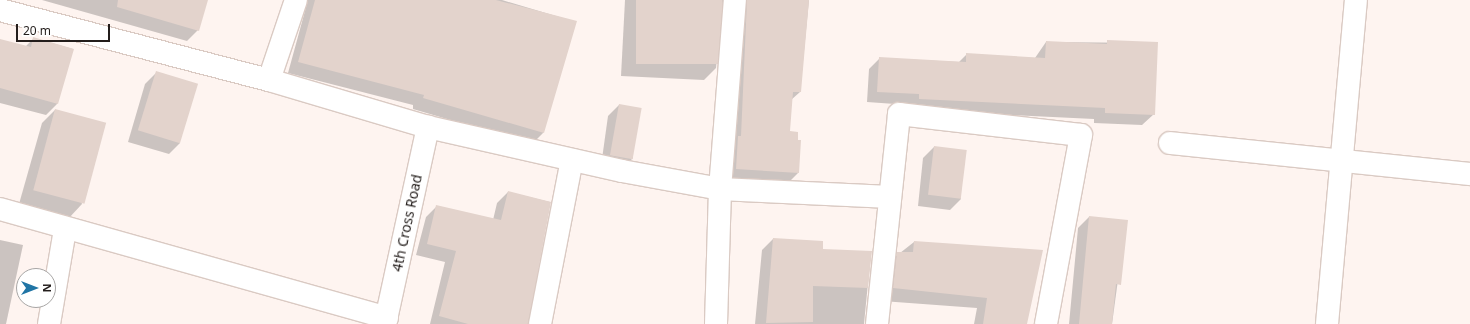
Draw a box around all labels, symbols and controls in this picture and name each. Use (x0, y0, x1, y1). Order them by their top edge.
scale bar (18, 16, 112, 42)
text: 20 m (23, 22, 51, 39)
street label: 4th Cross Road (389, 173, 425, 273)
north arrow (16, 268, 56, 308)
text: N (40, 284, 55, 292)

